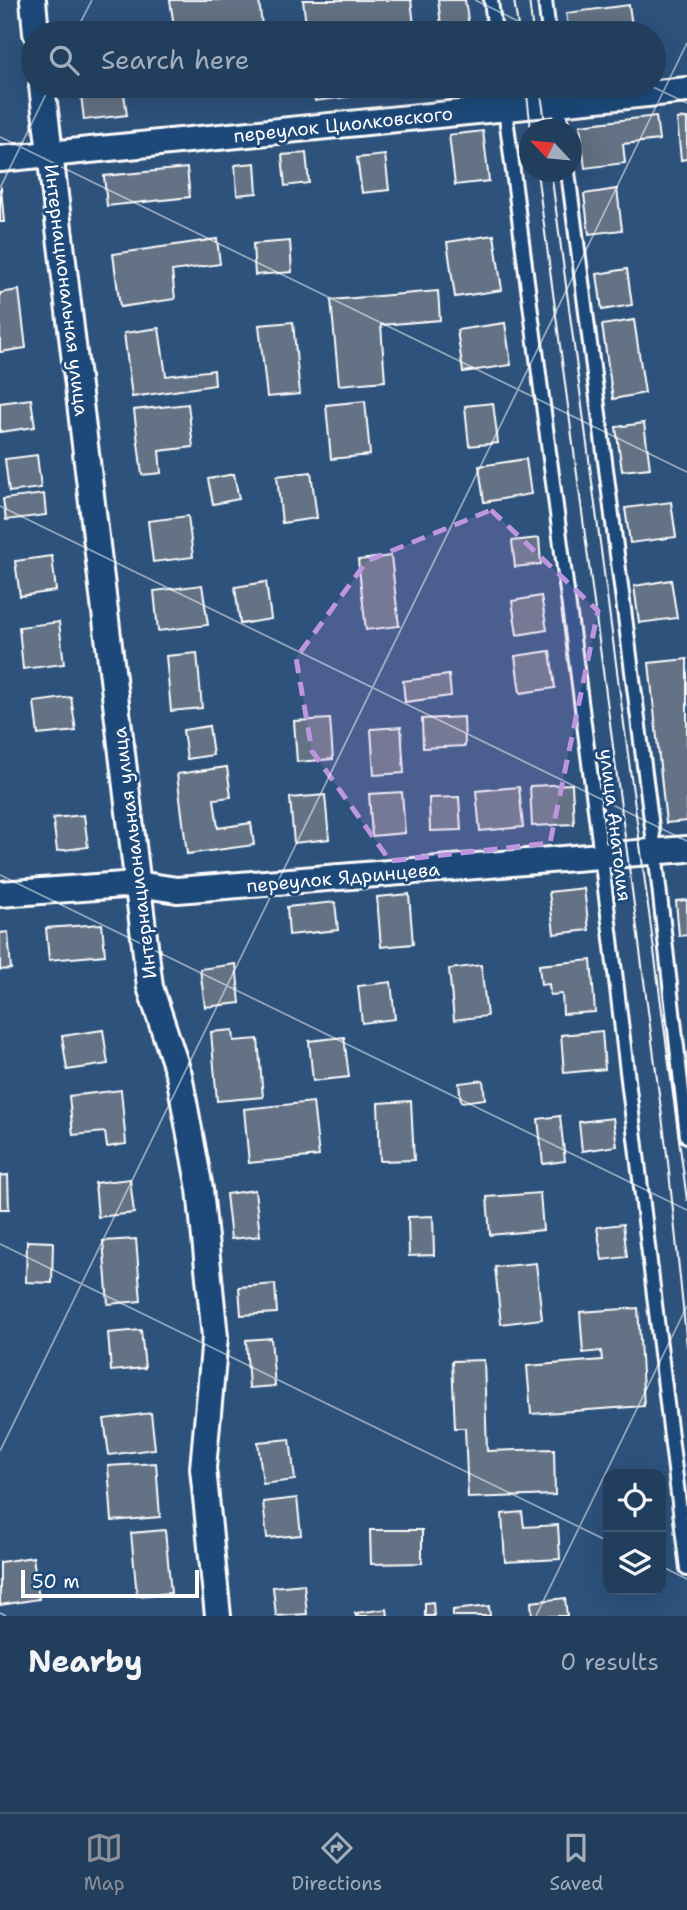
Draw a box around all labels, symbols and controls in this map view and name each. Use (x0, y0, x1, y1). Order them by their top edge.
search box (21, 21, 666, 98)
icon: search (45, 41, 83, 79)
text: Search here (101, 42, 250, 77)
street label: переулок Циолковского (232, 101, 454, 148)
north arrow (519, 119, 582, 182)
street label: Интернациональная улица (39, 163, 94, 418)
street label: Интернациональная улица (107, 725, 162, 980)
street label: улица Анатолия (594, 747, 637, 903)
street label: переулок Ядринцева (245, 857, 441, 898)
map controls (603, 1469, 666, 1595)
button: locate (603, 1469, 666, 1532)
button: layers (603, 1532, 666, 1595)
scale bar (21, 1567, 200, 1599)
text: 50 m (32, 1569, 80, 1594)
text: Nearby (28, 1641, 143, 1682)
text: 0 results (560, 1647, 659, 1677)
tab: Map (84, 1829, 124, 1896)
tab: Directions (292, 1829, 382, 1896)
tab: Saved (549, 1829, 603, 1896)

